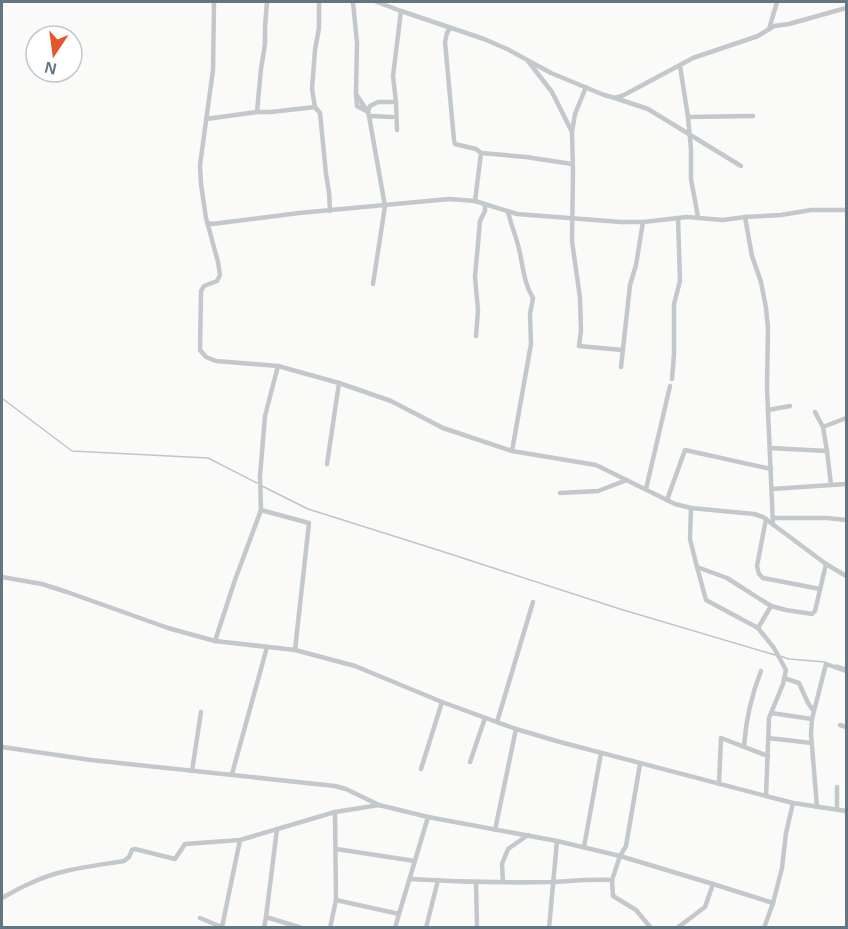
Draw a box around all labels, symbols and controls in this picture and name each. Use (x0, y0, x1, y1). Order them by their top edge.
north arrow (24, 24, 84, 84)
text: N (43, 59, 58, 78)

